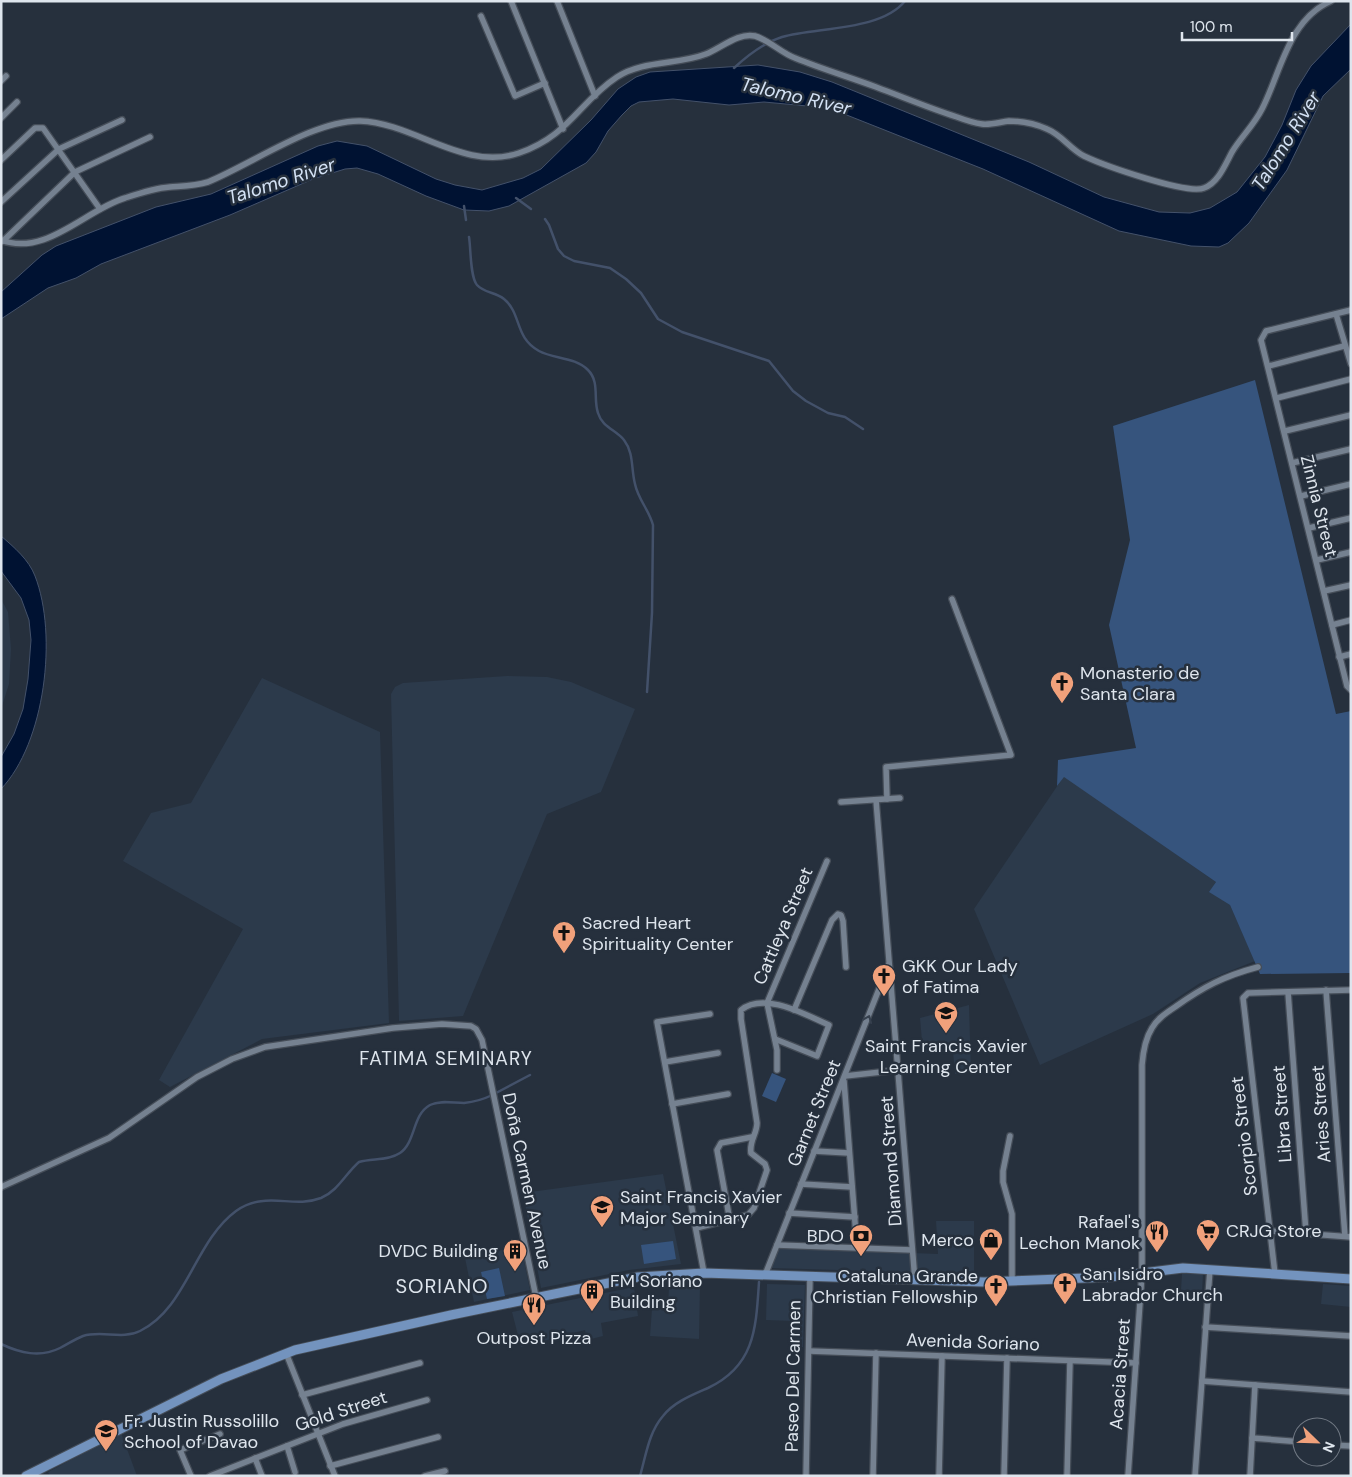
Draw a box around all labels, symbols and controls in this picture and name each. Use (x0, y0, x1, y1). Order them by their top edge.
scale bar (1182, 10, 1292, 42)
text: 100 m (1190, 17, 1233, 37)
water label: Talomo River (738, 71, 855, 121)
water label: Talomo River (1246, 86, 1327, 195)
water label: Talomo River (224, 151, 339, 210)
street label: Zinnia Street (1295, 452, 1343, 560)
place label: Monasterio de Santa Clara (1080, 661, 1200, 706)
church icon: Monasterio de Santa Clara (1049, 670, 1075, 704)
street label: Cattleya Street (747, 864, 819, 988)
place label: Sacred Heart Spirituality Center (582, 911, 734, 956)
church icon: Sacred Heart Spirituality Center (551, 920, 577, 954)
place label: GKK Our Lady of Fatima (902, 954, 1018, 999)
church icon: GKK Our Lady of Fatima (871, 963, 897, 997)
school or university icon: Saint Francis Xavier Learning Center (933, 1000, 959, 1034)
one-way arrow (862, 1015, 872, 1023)
place label: Saint Francis Xavier Learning Center (865, 1034, 1027, 1079)
district label: FATIMA SEMINARY (359, 1046, 533, 1071)
street label: Garnet Street (782, 1056, 846, 1170)
street label: Aries Street (1306, 1064, 1336, 1164)
street label: Libra Street (1267, 1065, 1297, 1163)
street label: Scorpio Street (1225, 1075, 1263, 1197)
street label: Doña Carmen Avenue (497, 1091, 557, 1271)
street label: Diamond Street (874, 1095, 908, 1227)
place label: Saint Francis Xavier Major Seminary (620, 1185, 783, 1230)
school or university icon: Saint Francis Xavier Major Seminary (589, 1194, 615, 1228)
place label: Rafael's Lechon Manok (1019, 1210, 1140, 1255)
supermarket icon: CRJG Store (1195, 1218, 1221, 1252)
restaurant icon: Rafael's Lechon Manok (1144, 1219, 1170, 1253)
place label: CRJG Store (1226, 1219, 1322, 1243)
bank icon: BDO (848, 1223, 874, 1257)
place label: BDO (807, 1224, 844, 1248)
shop icon: Merco (978, 1227, 1004, 1261)
place label: Merco (921, 1228, 974, 1252)
building icon: DVDC Building (502, 1238, 528, 1272)
place label: DVDC Building (378, 1239, 498, 1263)
place label: San Isidro Labrador Church (1082, 1262, 1223, 1307)
place label: Cataluna Grande Christian Fellowship (812, 1264, 978, 1309)
place label: FM Soriano Building (610, 1269, 702, 1314)
church icon: San Isidro Labrador Church (1052, 1271, 1078, 1305)
district label: SORIANO (395, 1273, 489, 1299)
church icon: Cataluna Grande Christian Fellowship (983, 1273, 1009, 1307)
building icon: FM Soriano Building (579, 1278, 605, 1312)
restaurant icon: Outpost Pizza (521, 1292, 547, 1326)
street label: Paseo Del Carmen (780, 1300, 806, 1452)
street label: Acacia Street (1104, 1317, 1136, 1431)
place label: Outpost Pizza (477, 1326, 591, 1350)
street label: Avenida Soriano (906, 1328, 1040, 1356)
street label: Gold Street (292, 1385, 390, 1437)
place label: Fr. Justin Russolillo School of Davao (124, 1409, 279, 1454)
north arrow (1292, 1417, 1342, 1467)
school or university icon: Fr. Justin Russolillo School of Davao (93, 1418, 119, 1452)
text: N (1319, 1439, 1339, 1455)

